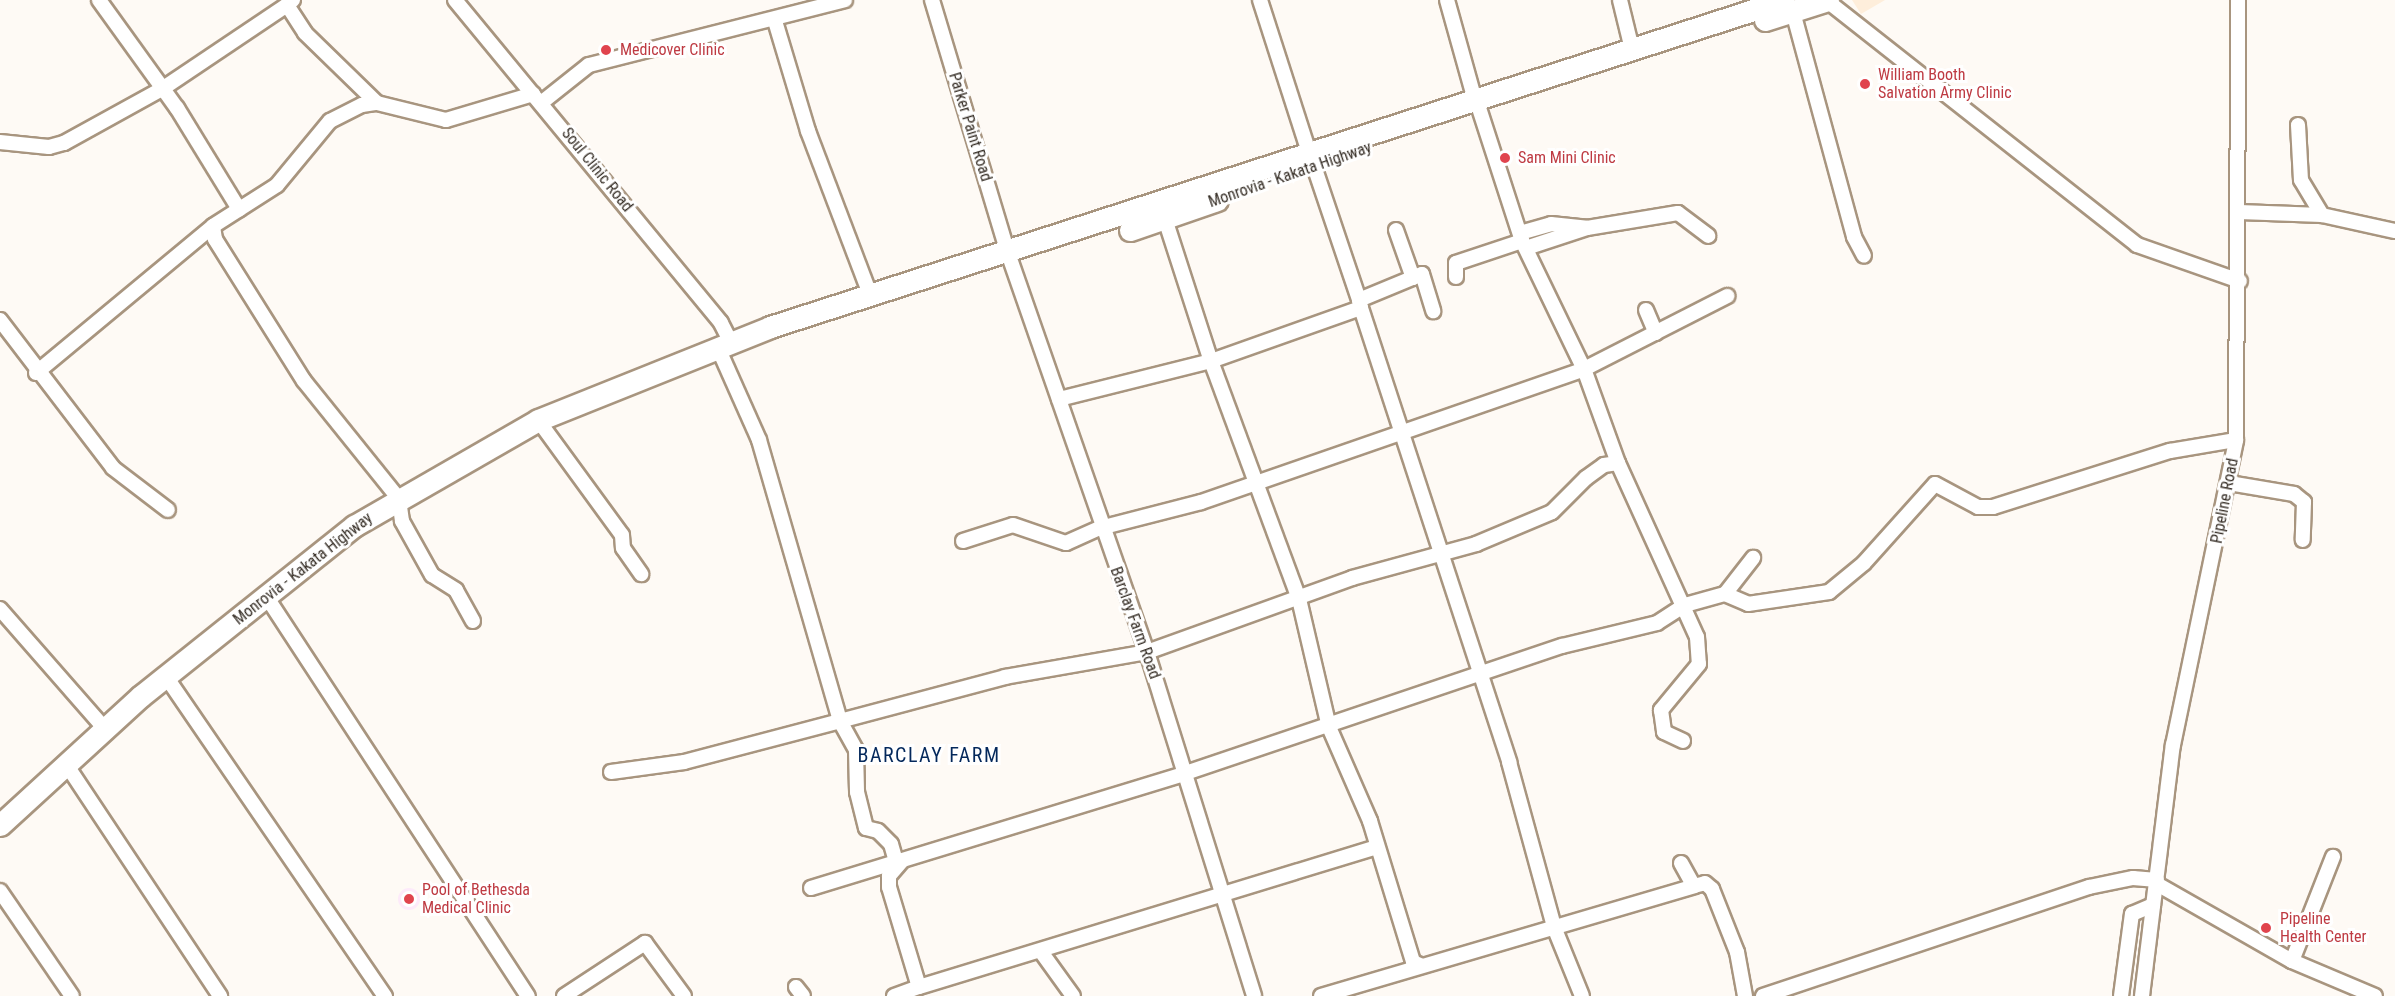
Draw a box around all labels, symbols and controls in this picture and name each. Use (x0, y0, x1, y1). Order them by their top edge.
place label: Medicover Clinic (620, 40, 725, 60)
marker: Medicover Clinic (597, 41, 615, 59)
place label: William Booth Salvation Army Clinic (1878, 65, 2012, 103)
street label: Parker Paint Road (944, 70, 996, 184)
marker: William Booth Salvation Army Clinic (1856, 75, 1874, 93)
street label: Soul Clinic Road (557, 124, 637, 216)
street label: Monrovia - Kakata Highway (1206, 138, 1374, 212)
place label: Sam Mini Clinic (1518, 148, 1616, 168)
marker: Sam Mini Clinic (1496, 149, 1514, 167)
street label: Pipeline Road (2207, 457, 2243, 545)
street label: Monrovia - Kakata Highway (230, 509, 376, 629)
street label: Barclay Farm Road (1106, 564, 1164, 682)
district label: BARCLAY FARM (857, 743, 1001, 767)
place label: Pool of Bethesda Medical Clinic (422, 880, 530, 918)
marker: Pool of Bethesda Medical Clinic (400, 890, 418, 908)
place label: Pipeline Health Center (2280, 909, 2366, 947)
marker: Pipeline Health Center (2257, 919, 2275, 937)

